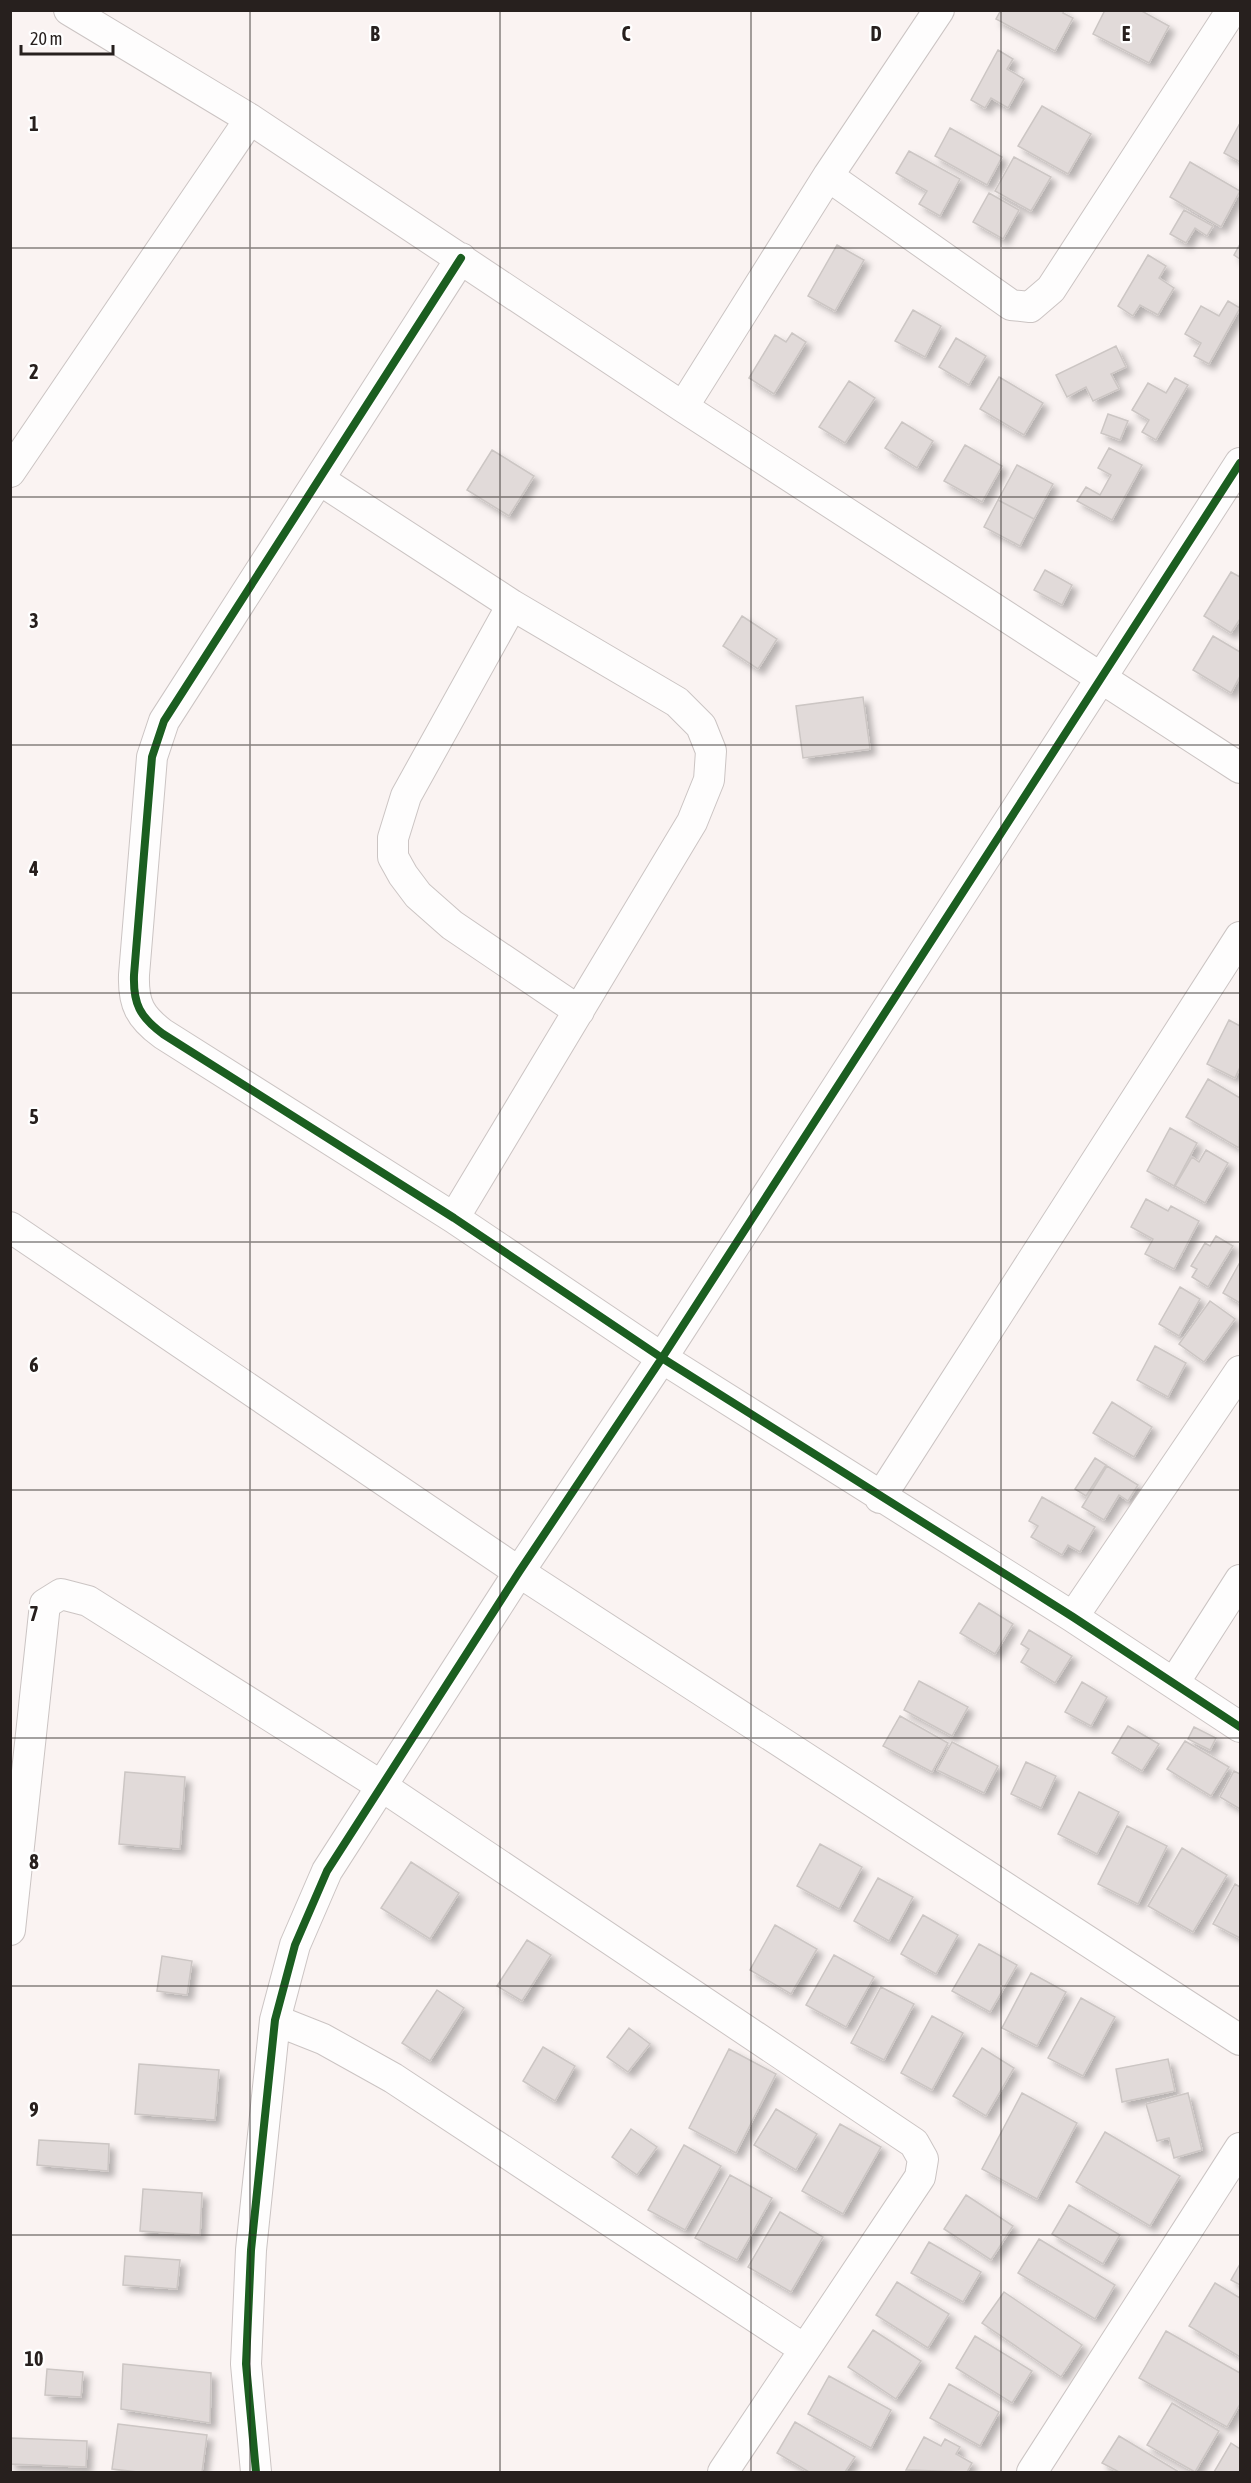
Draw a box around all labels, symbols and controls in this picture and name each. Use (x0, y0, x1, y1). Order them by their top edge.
scale bar (21, 18, 112, 56)
text: B (370, 22, 380, 45)
text: C (622, 22, 631, 45)
text: D (870, 22, 882, 45)
text: E (1122, 22, 1131, 45)
text: 20 m (30, 28, 62, 49)
text: 1 (29, 112, 39, 135)
text: 2 (29, 360, 39, 383)
text: 3 (29, 609, 39, 632)
text: 4 (28, 857, 39, 880)
text: 5 (29, 1105, 39, 1128)
text: 6 (29, 1353, 39, 1376)
text: 7 (29, 1602, 39, 1625)
text: 8 (29, 1850, 39, 1873)
text: 9 (29, 2098, 39, 2121)
text: 10 (25, 2347, 43, 2370)

